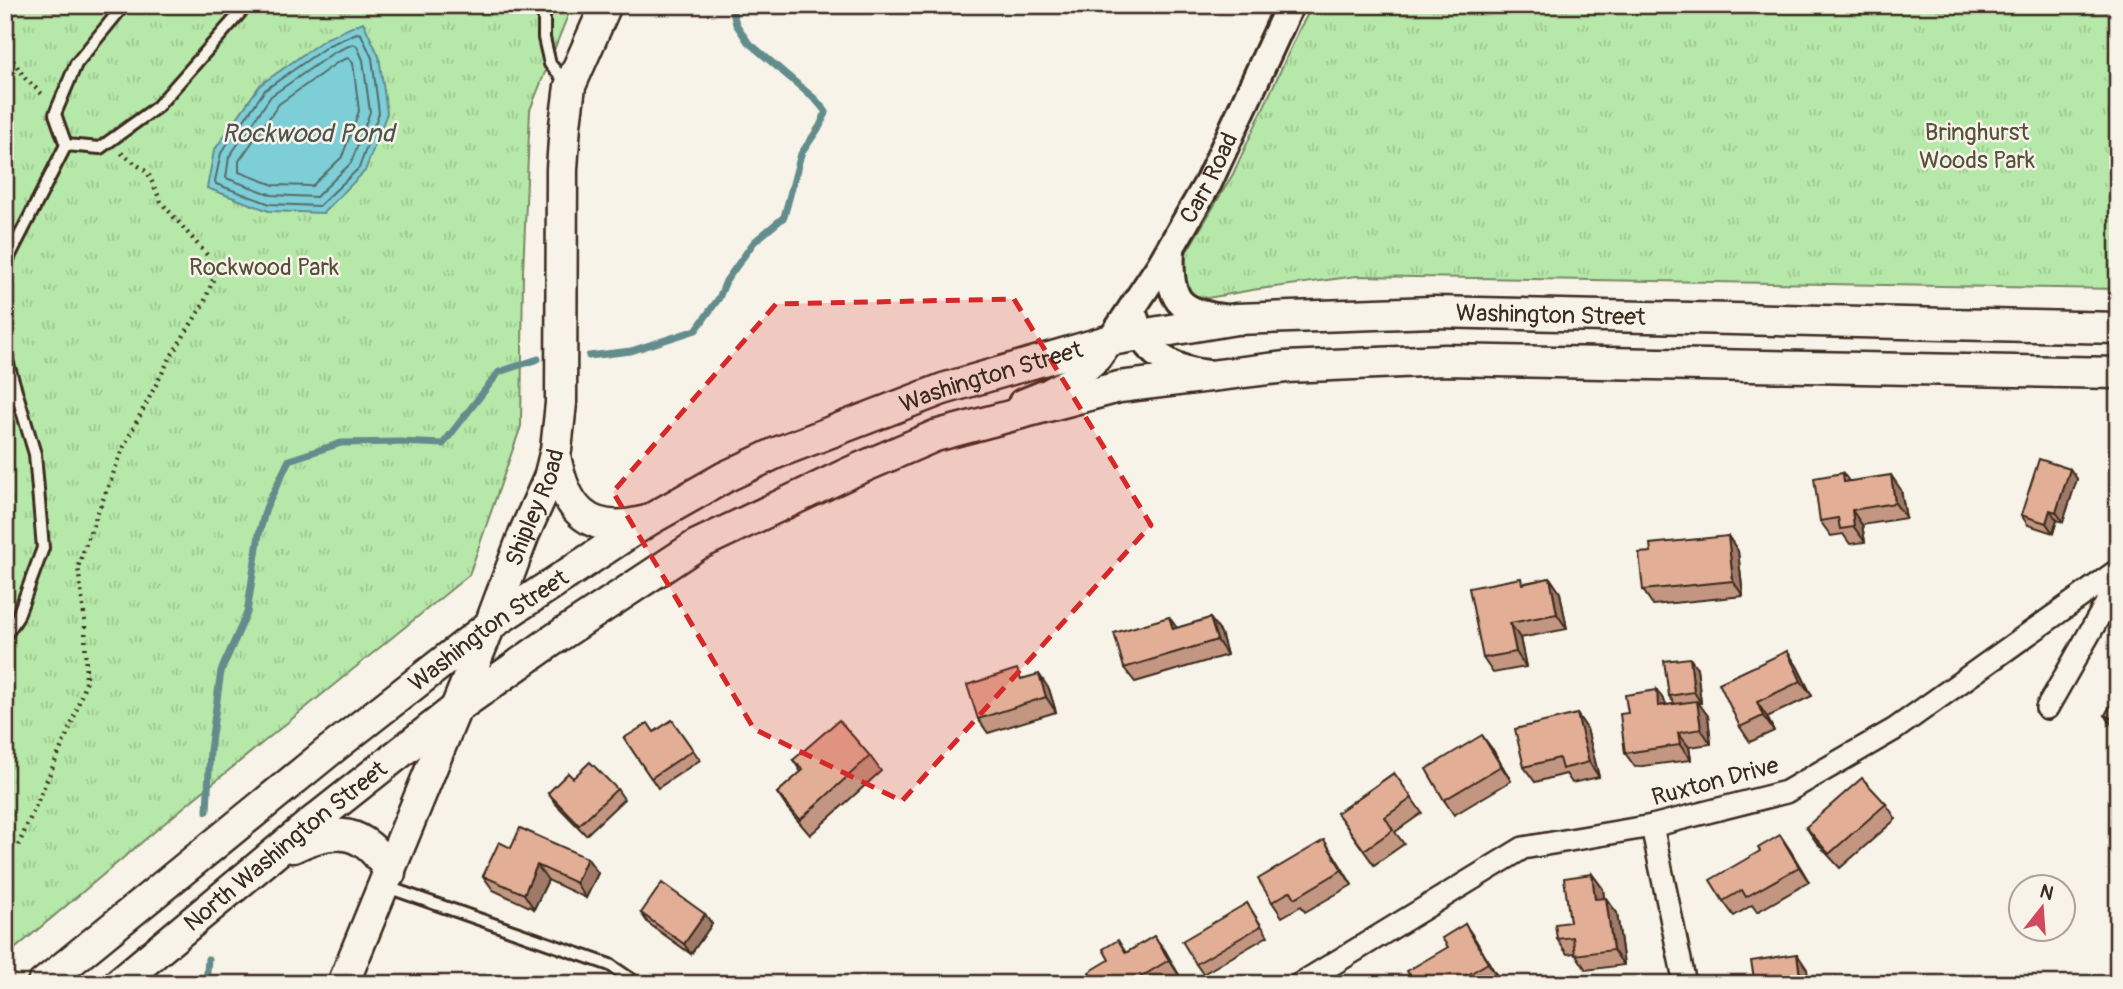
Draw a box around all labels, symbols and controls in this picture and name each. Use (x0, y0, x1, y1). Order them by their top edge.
water label: Rockwood Pond (222, 118, 397, 150)
park label: Bringhurst Woods Park (1919, 118, 2035, 175)
street label: Carr Road (1174, 128, 1244, 229)
park label: Rockwood Park (189, 253, 339, 282)
street label: Washington Street (1455, 299, 1646, 332)
street label: Washington Street (896, 335, 1086, 419)
street label: Shipley Road (499, 446, 571, 570)
street label: Washington Street (403, 563, 574, 698)
street label: Ruxton Drive (1648, 751, 1782, 812)
street label: North Washington Street (178, 754, 393, 938)
north arrow (2008, 874, 2078, 944)
text: N (2037, 879, 2056, 906)

